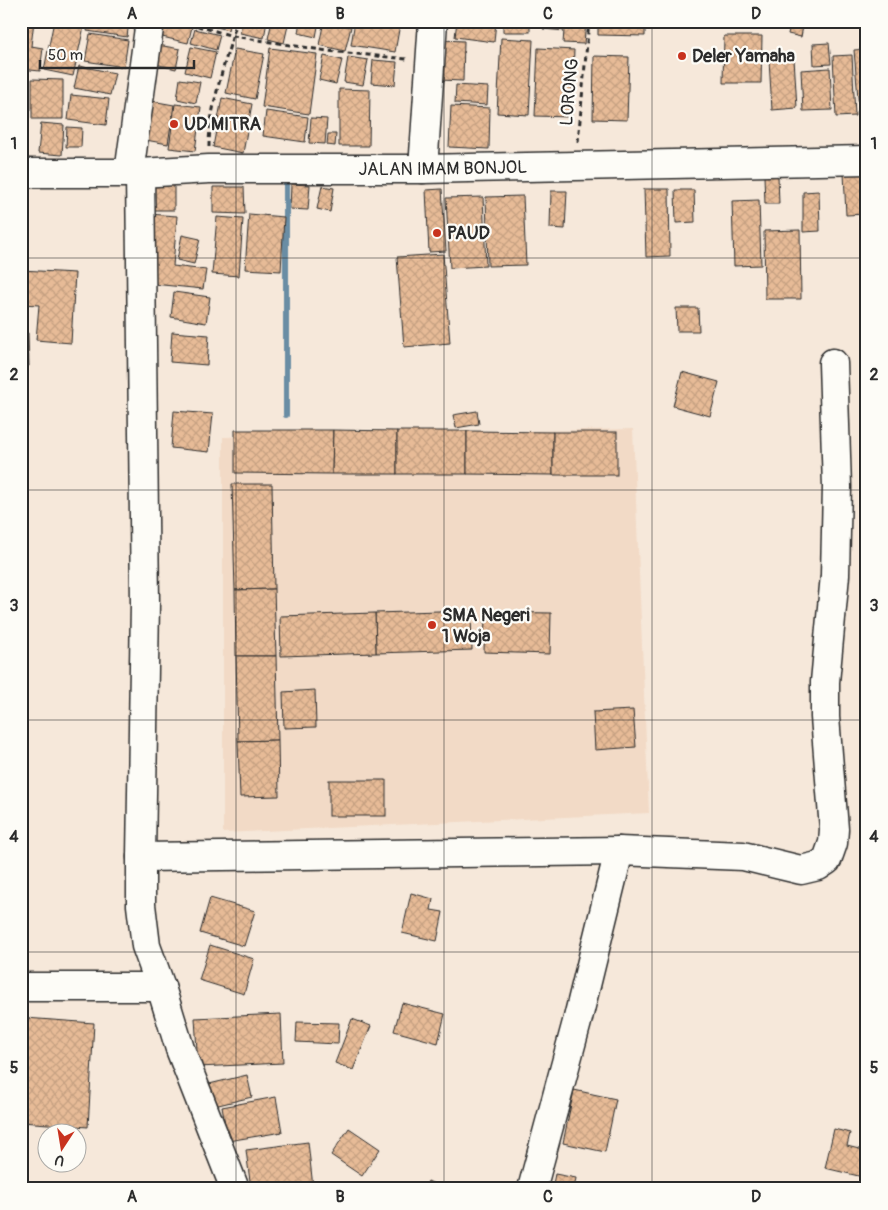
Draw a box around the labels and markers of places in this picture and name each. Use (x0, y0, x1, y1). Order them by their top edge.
place label: Deler Yamaha (692, 45, 796, 68)
marker: Deler Yamaha (676, 50, 688, 62)
place label: UD MITRA (184, 113, 262, 136)
marker: UD MITRA (168, 118, 180, 130)
place label: PAUD (447, 222, 490, 245)
marker: PAUD (431, 227, 443, 239)
place label: SMA Negeri 1 Woja (442, 604, 530, 648)
marker: SMA Negeri 1 Woja (426, 619, 438, 631)

